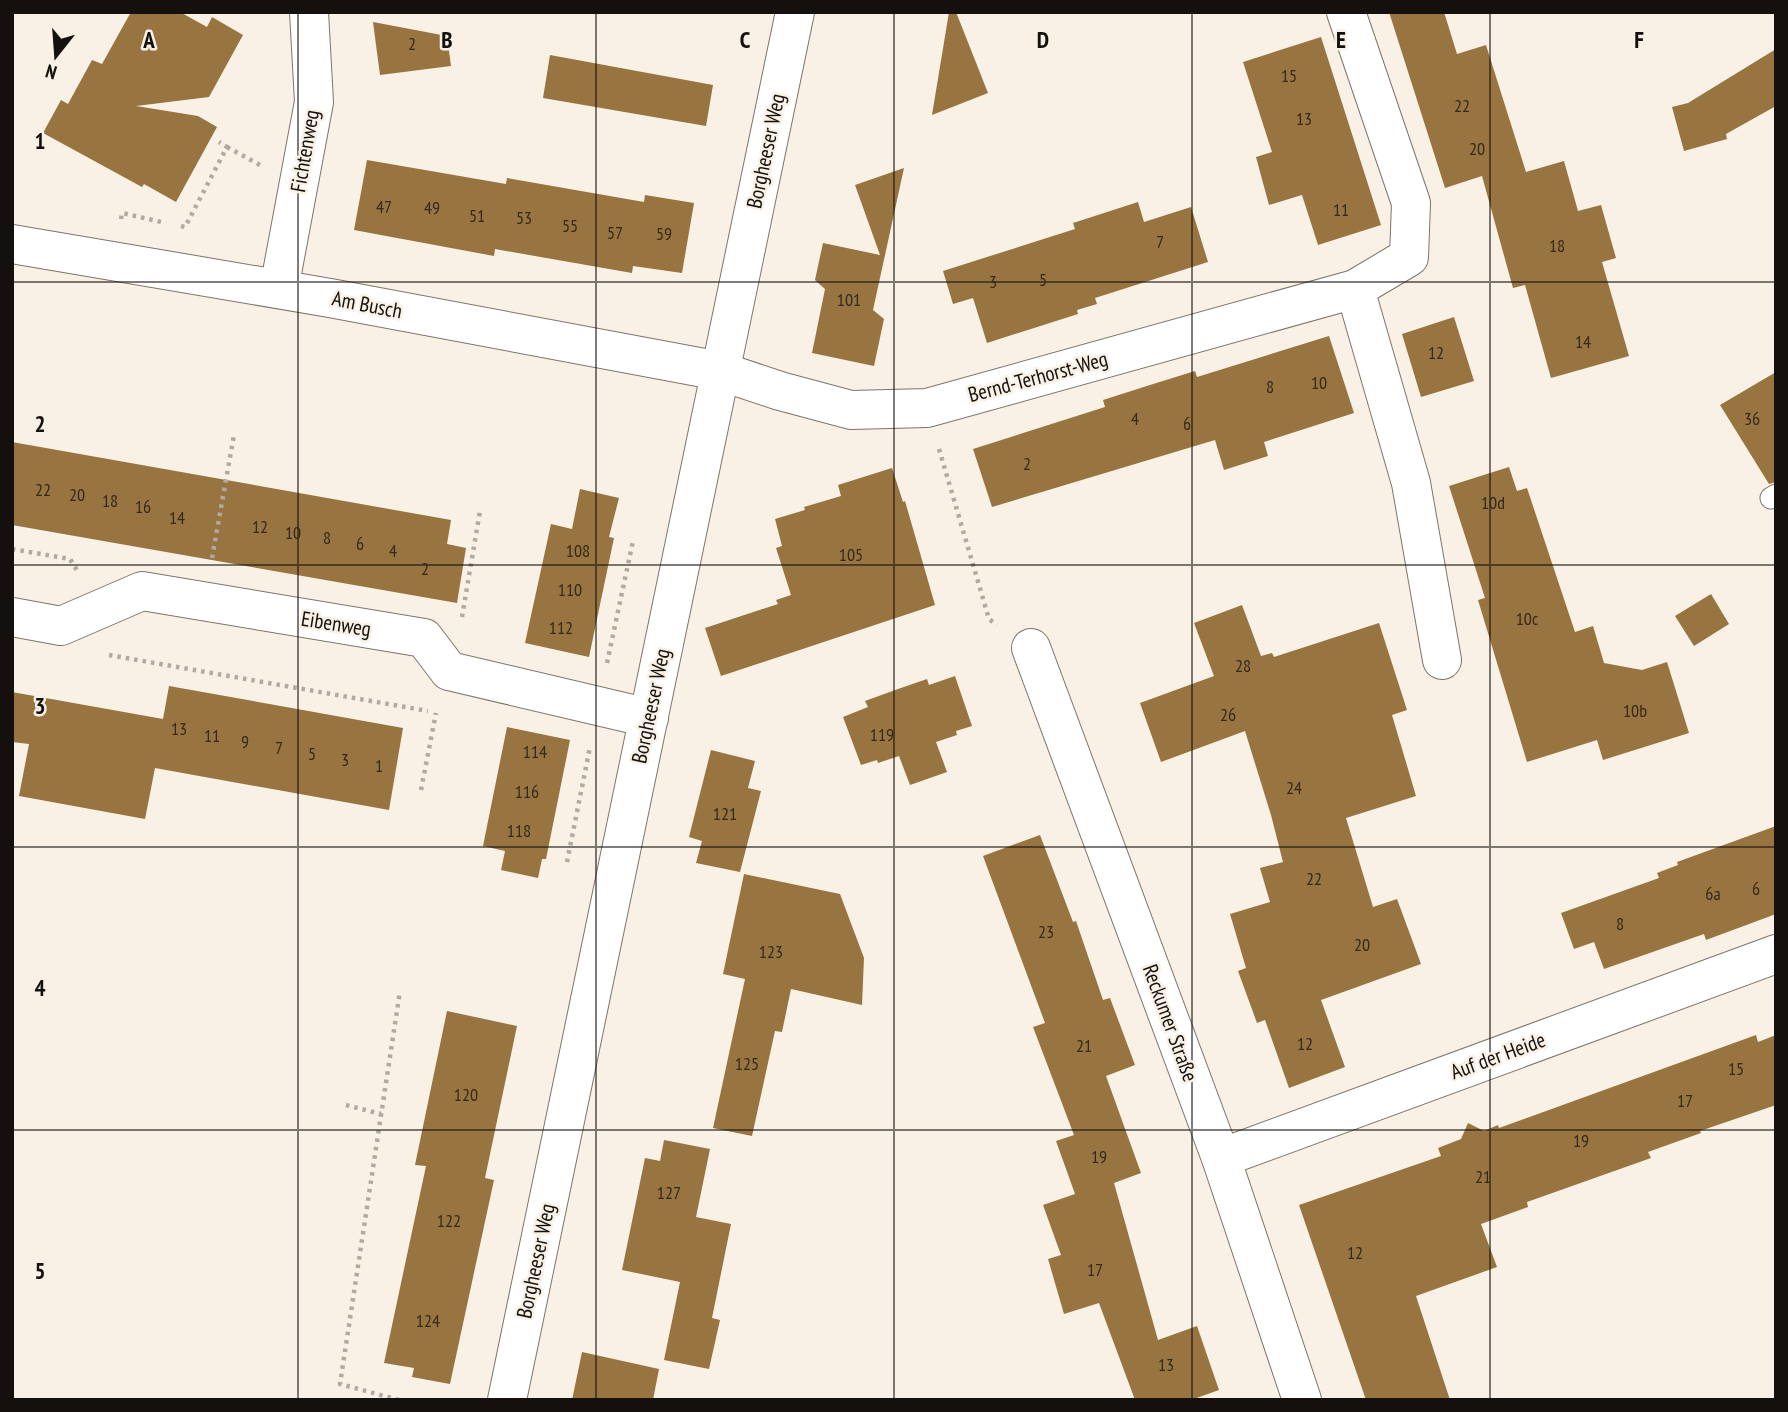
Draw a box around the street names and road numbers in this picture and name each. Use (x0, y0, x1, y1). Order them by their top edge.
street label: Borgheeser Weg (740, 91, 791, 211)
street label: Fichtenweg (284, 108, 325, 194)
street label: Am Busch (330, 284, 404, 325)
street label: Bernd-Terhorst-Weg (965, 345, 1111, 408)
street label: Eibenweg (299, 605, 373, 642)
street label: Borgheeser Weg (625, 646, 676, 766)
street label: Reckumer Straße (1137, 960, 1204, 1085)
street label: Auf der Heide (1447, 1026, 1549, 1085)
street label: Borgheeser Weg (510, 1201, 561, 1321)

